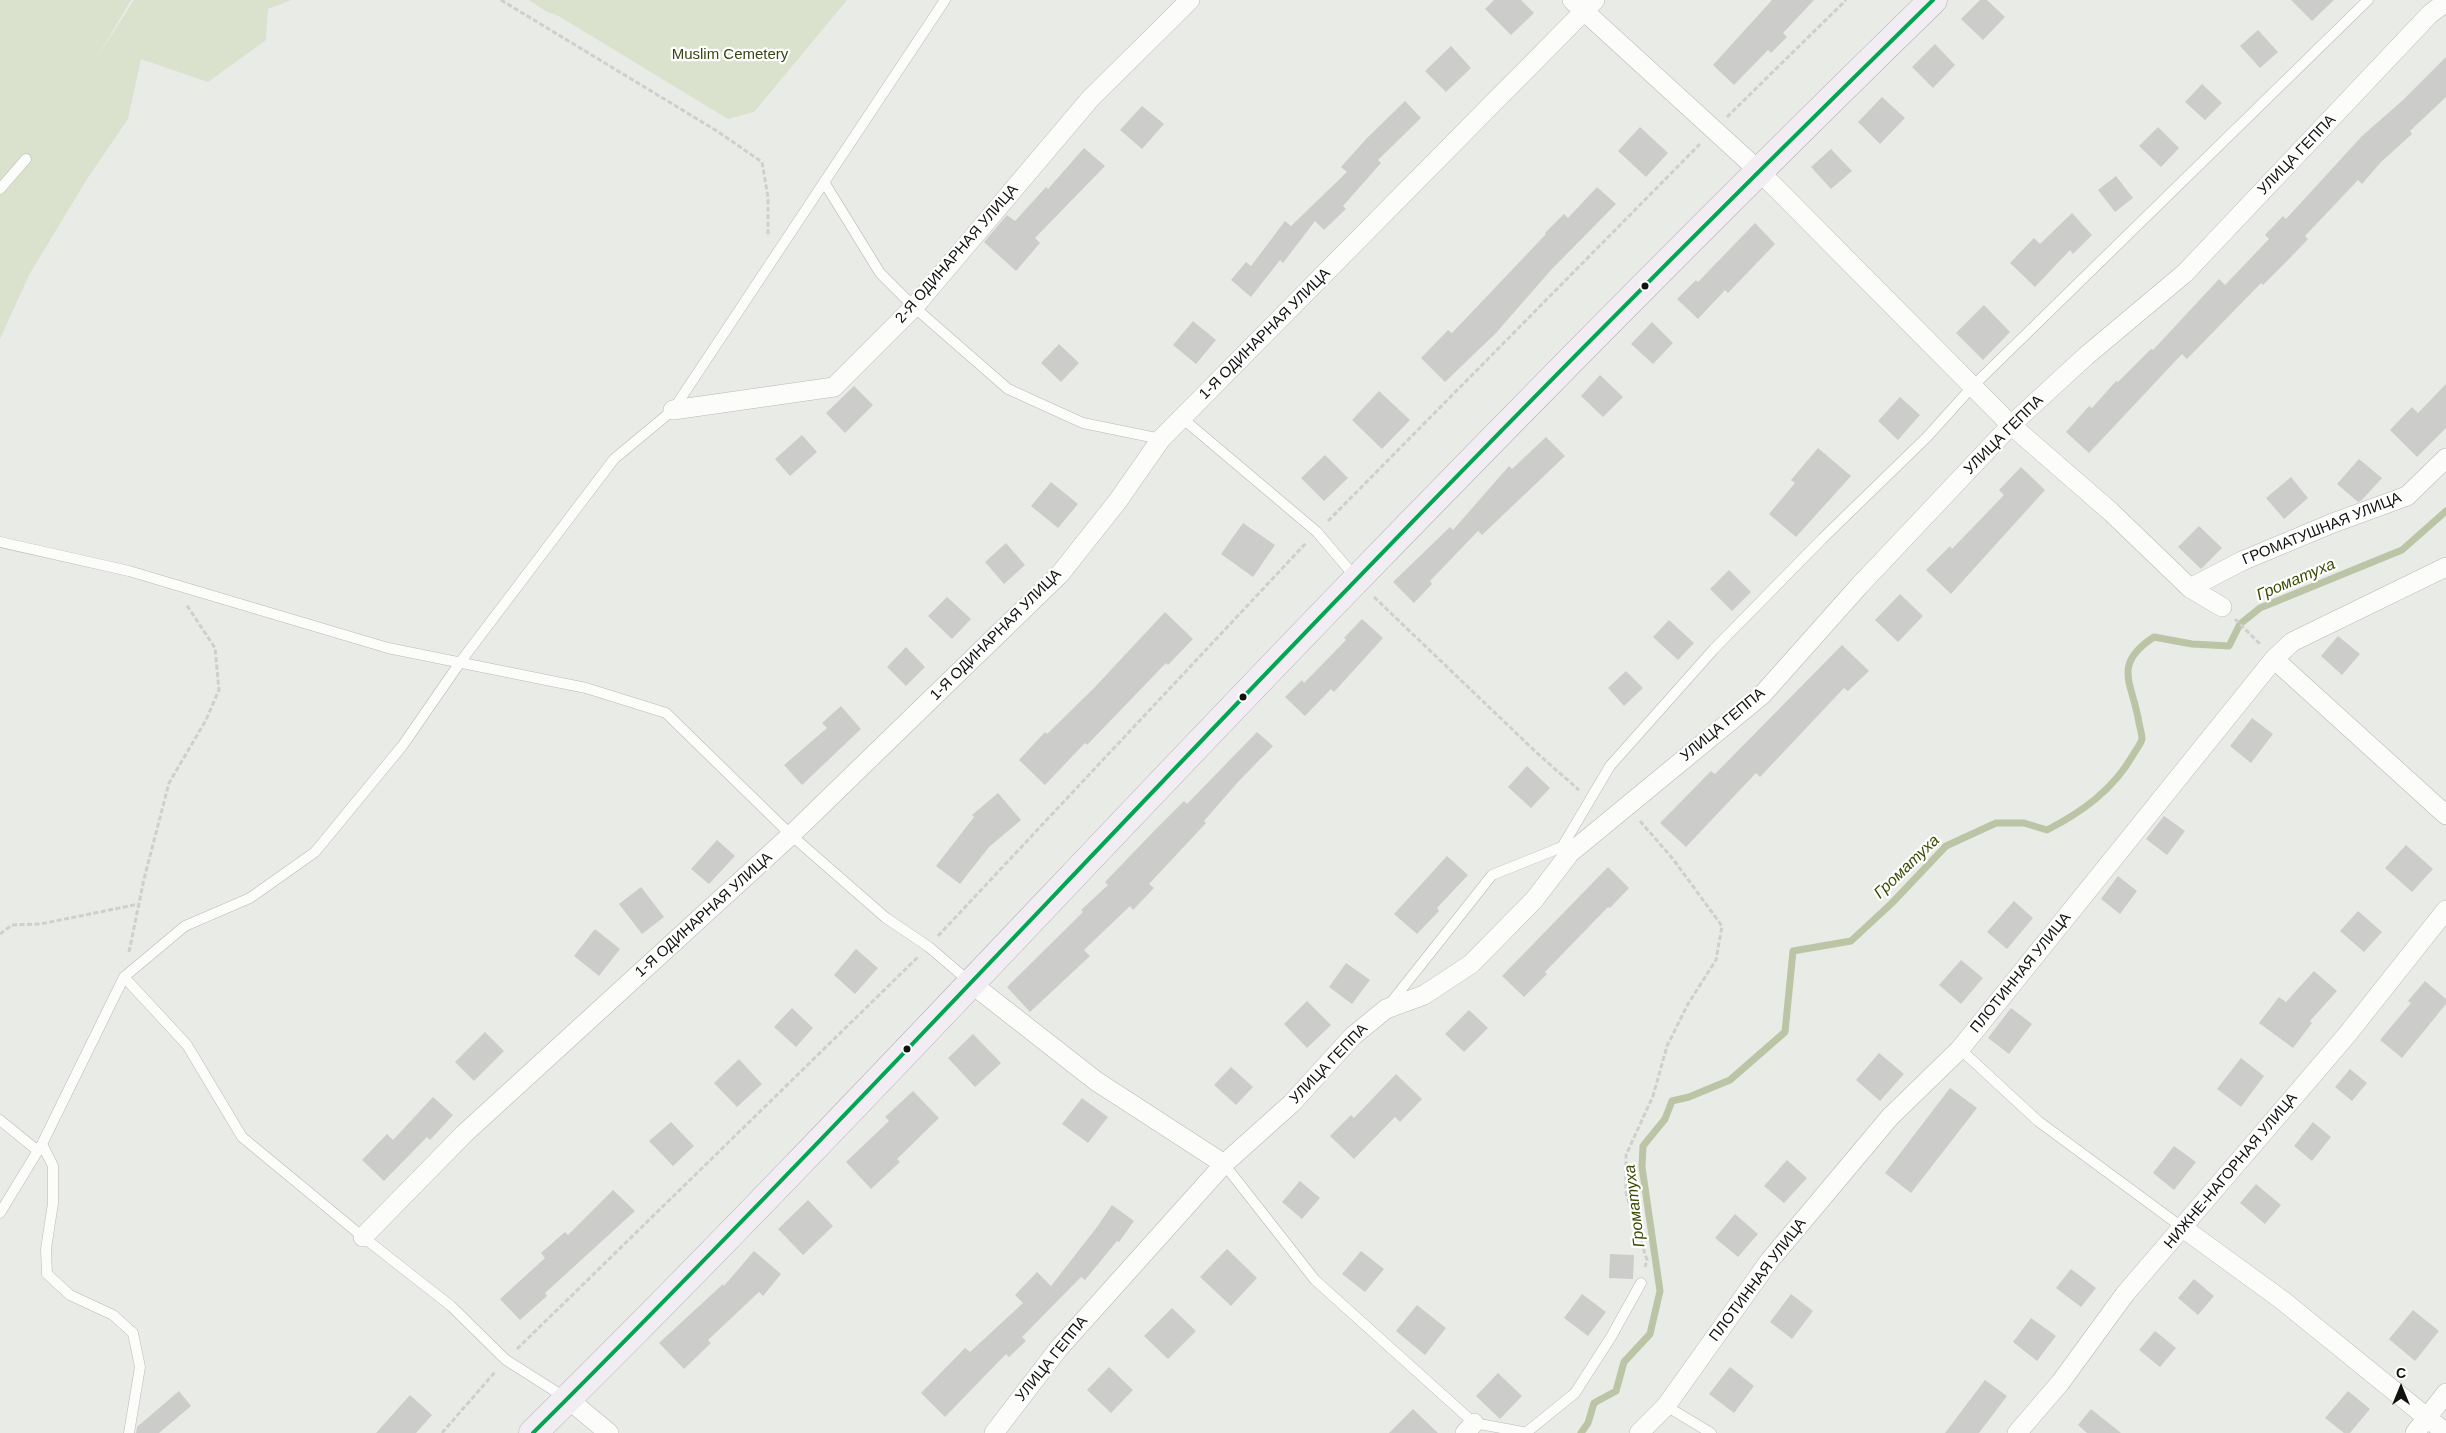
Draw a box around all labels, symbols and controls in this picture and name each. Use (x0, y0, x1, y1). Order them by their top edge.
park label: Muslim Cemetery (672, 46, 788, 64)
street label: УЛИЦА ГЕППА (2254, 111, 2340, 199)
street label: 2-Я ОДИНАРНАЯ УЛИЦА (892, 181, 1022, 327)
street label: 1-Я ОДИНАРНАЯ УЛИЦА (1196, 265, 1334, 403)
unlabelled marker (1640, 281, 1650, 291)
street label: УЛИЦА ГЕППА (1961, 392, 2047, 478)
street label: ГРОМАТУШНАЯ УЛИЦА (2240, 489, 2404, 569)
water label: Громатуха (2254, 555, 2338, 605)
street label: 1-Я ОДИНАРНАЯ УЛИЦА (927, 566, 1065, 704)
street label: УЛИЦА ГЕППА (1677, 684, 1769, 766)
unlabelled marker (1238, 692, 1248, 702)
water label: Громатуха (1870, 831, 1944, 903)
street label: 1-Я ОДИНАРНАЯ УЛИЦА (632, 849, 776, 981)
street label: ПЛОТИННАЯ УЛИЦА (1967, 909, 2075, 1037)
street label: УЛИЦА ГЕППА (1286, 1020, 1372, 1108)
unlabelled marker (902, 1044, 912, 1054)
street label: НИЖНЕ-НАГОРНАЯ УЛИЦА (2161, 1089, 2301, 1253)
water label: Громатуха (1620, 1163, 1650, 1249)
street label: ПЛОТИННАЯ УЛИЦА (1706, 1215, 1810, 1345)
street label: УЛИЦА ГЕППА (1012, 1313, 1092, 1405)
north arrow (2376, 1363, 2426, 1413)
text: С (2396, 1365, 2406, 1381)

